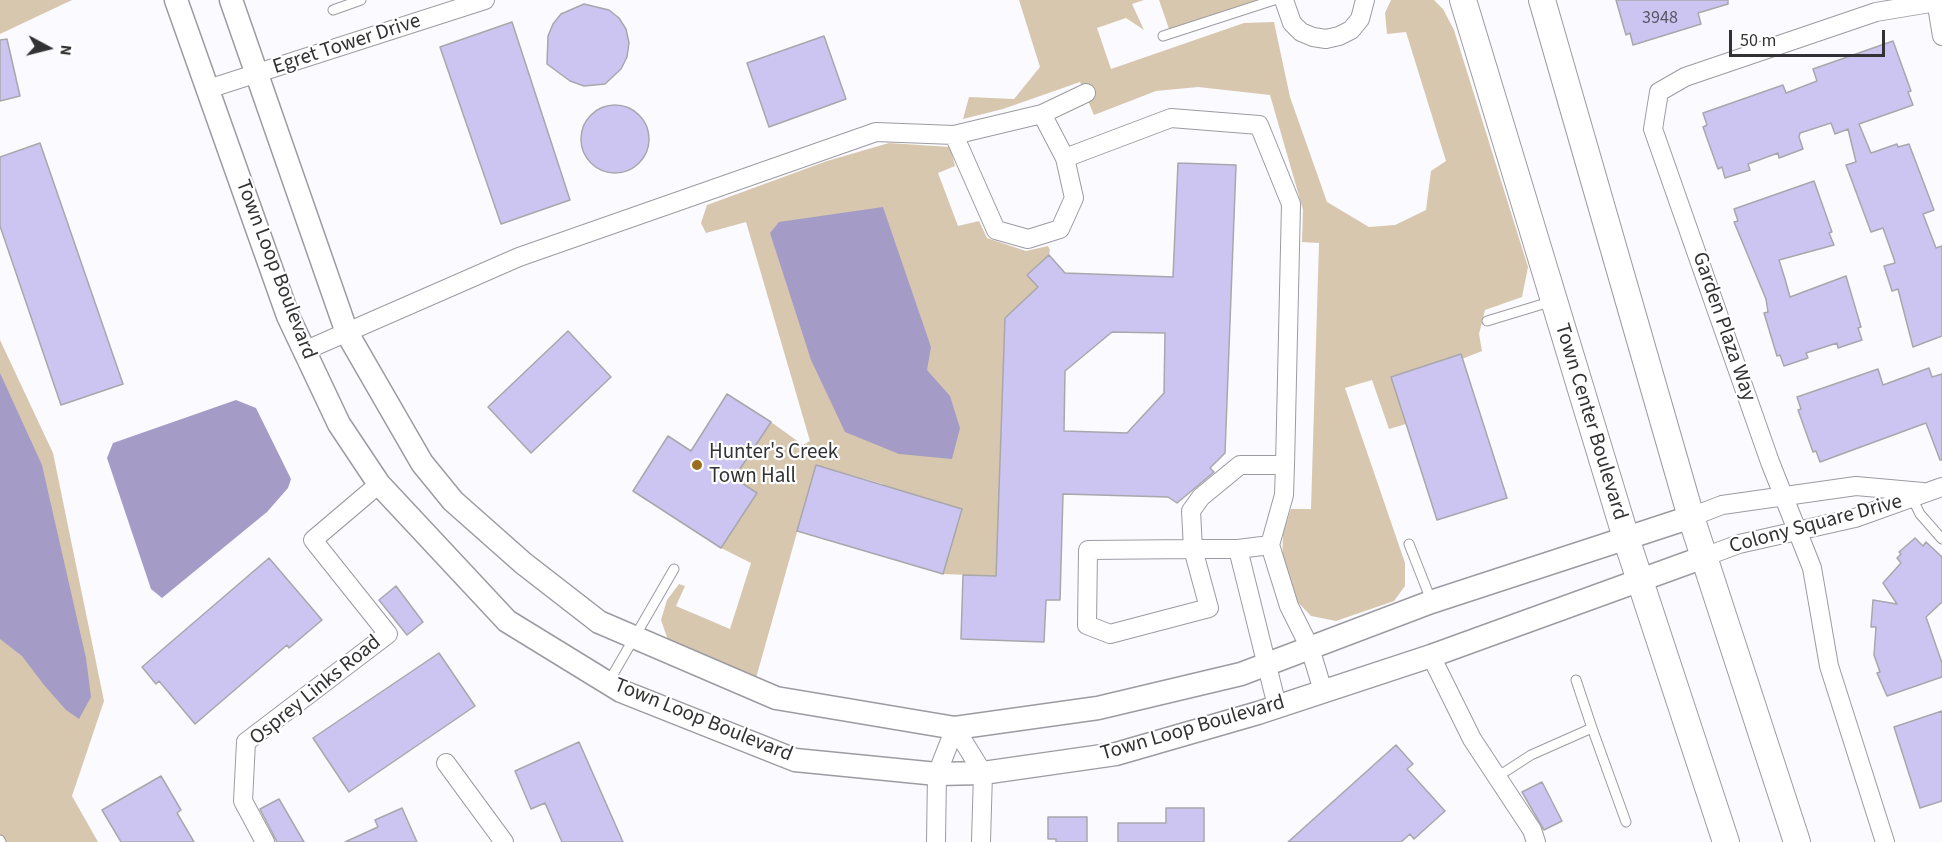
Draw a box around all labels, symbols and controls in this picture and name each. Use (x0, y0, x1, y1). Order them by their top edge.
house number: 3948 (1642, 8, 1678, 30)
street label: Egret Tower Drive (270, 9, 424, 81)
north arrow (18, 18, 78, 78)
scale bar (1732, 18, 1888, 56)
text: 50 m (1740, 28, 1776, 53)
text: N (54, 44, 77, 57)
street label: Town Loop Boulevard (229, 177, 321, 363)
street label: Garden Plaza Way (1686, 249, 1760, 405)
street label: Town Center Boulevard (1548, 321, 1632, 523)
place label: Hunter's Creek Town Hall (709, 440, 838, 490)
marker: Hunter's Creek Town Hall (690, 458, 704, 472)
street label: Colony Square Drive (1727, 490, 1905, 560)
street label: Osprey Links Road (245, 630, 387, 752)
street label: Town Loop Boulevard (610, 674, 796, 768)
street label: Town Loop Boulevard (1098, 691, 1288, 767)

